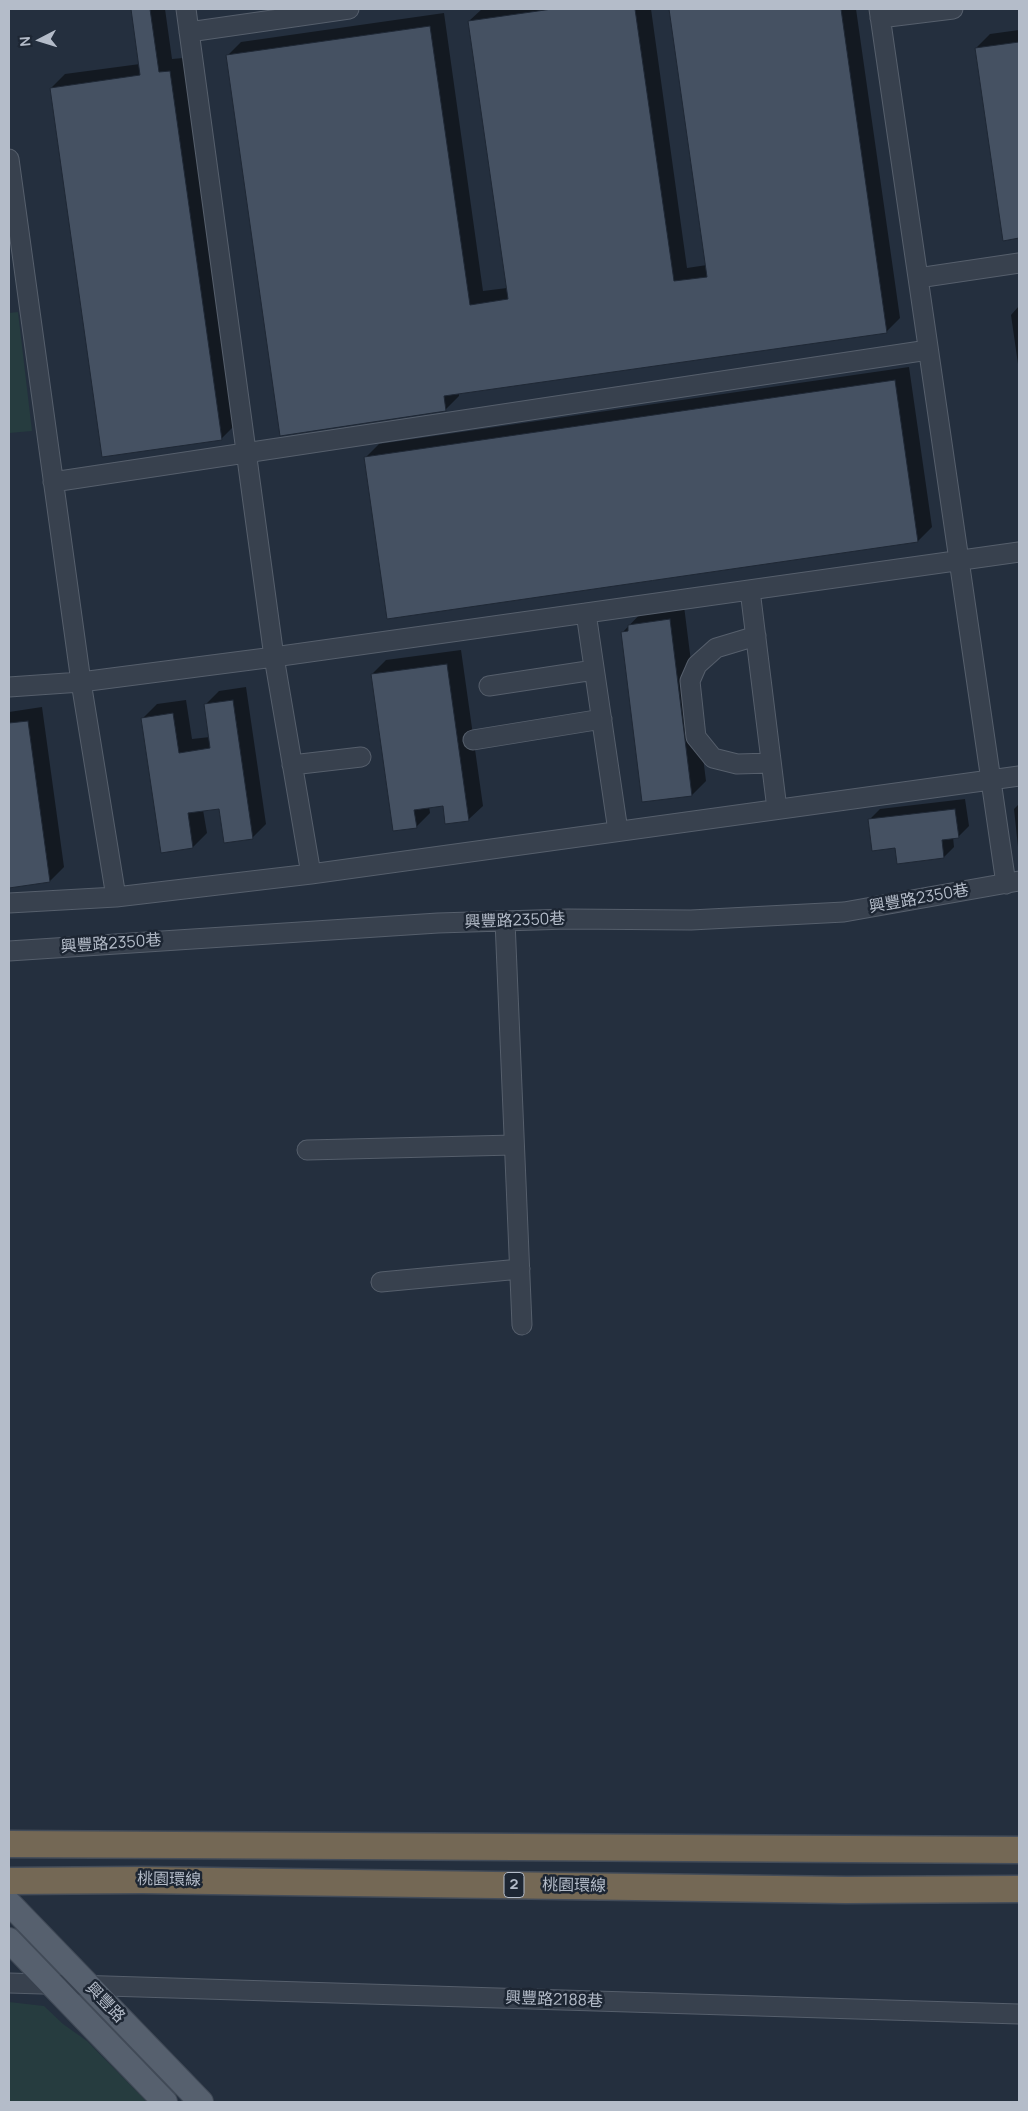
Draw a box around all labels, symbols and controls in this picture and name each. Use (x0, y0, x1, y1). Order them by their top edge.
north arrow (15, 15, 65, 65)
text: N (15, 36, 34, 47)
street label: 興豐路2350巷 (868, 881, 970, 917)
street label: 興豐路2350巷 (464, 910, 566, 932)
street label: 興豐路2350巷 (60, 931, 162, 957)
street label: 桃園環線 (137, 1870, 201, 1890)
road number: 2 (504, 1872, 524, 1898)
street label: 桃園環線 (542, 1876, 606, 1896)
street label: 興豐路 (81, 1979, 129, 2027)
street label: 興豐路2188巷 (505, 1989, 603, 2011)

